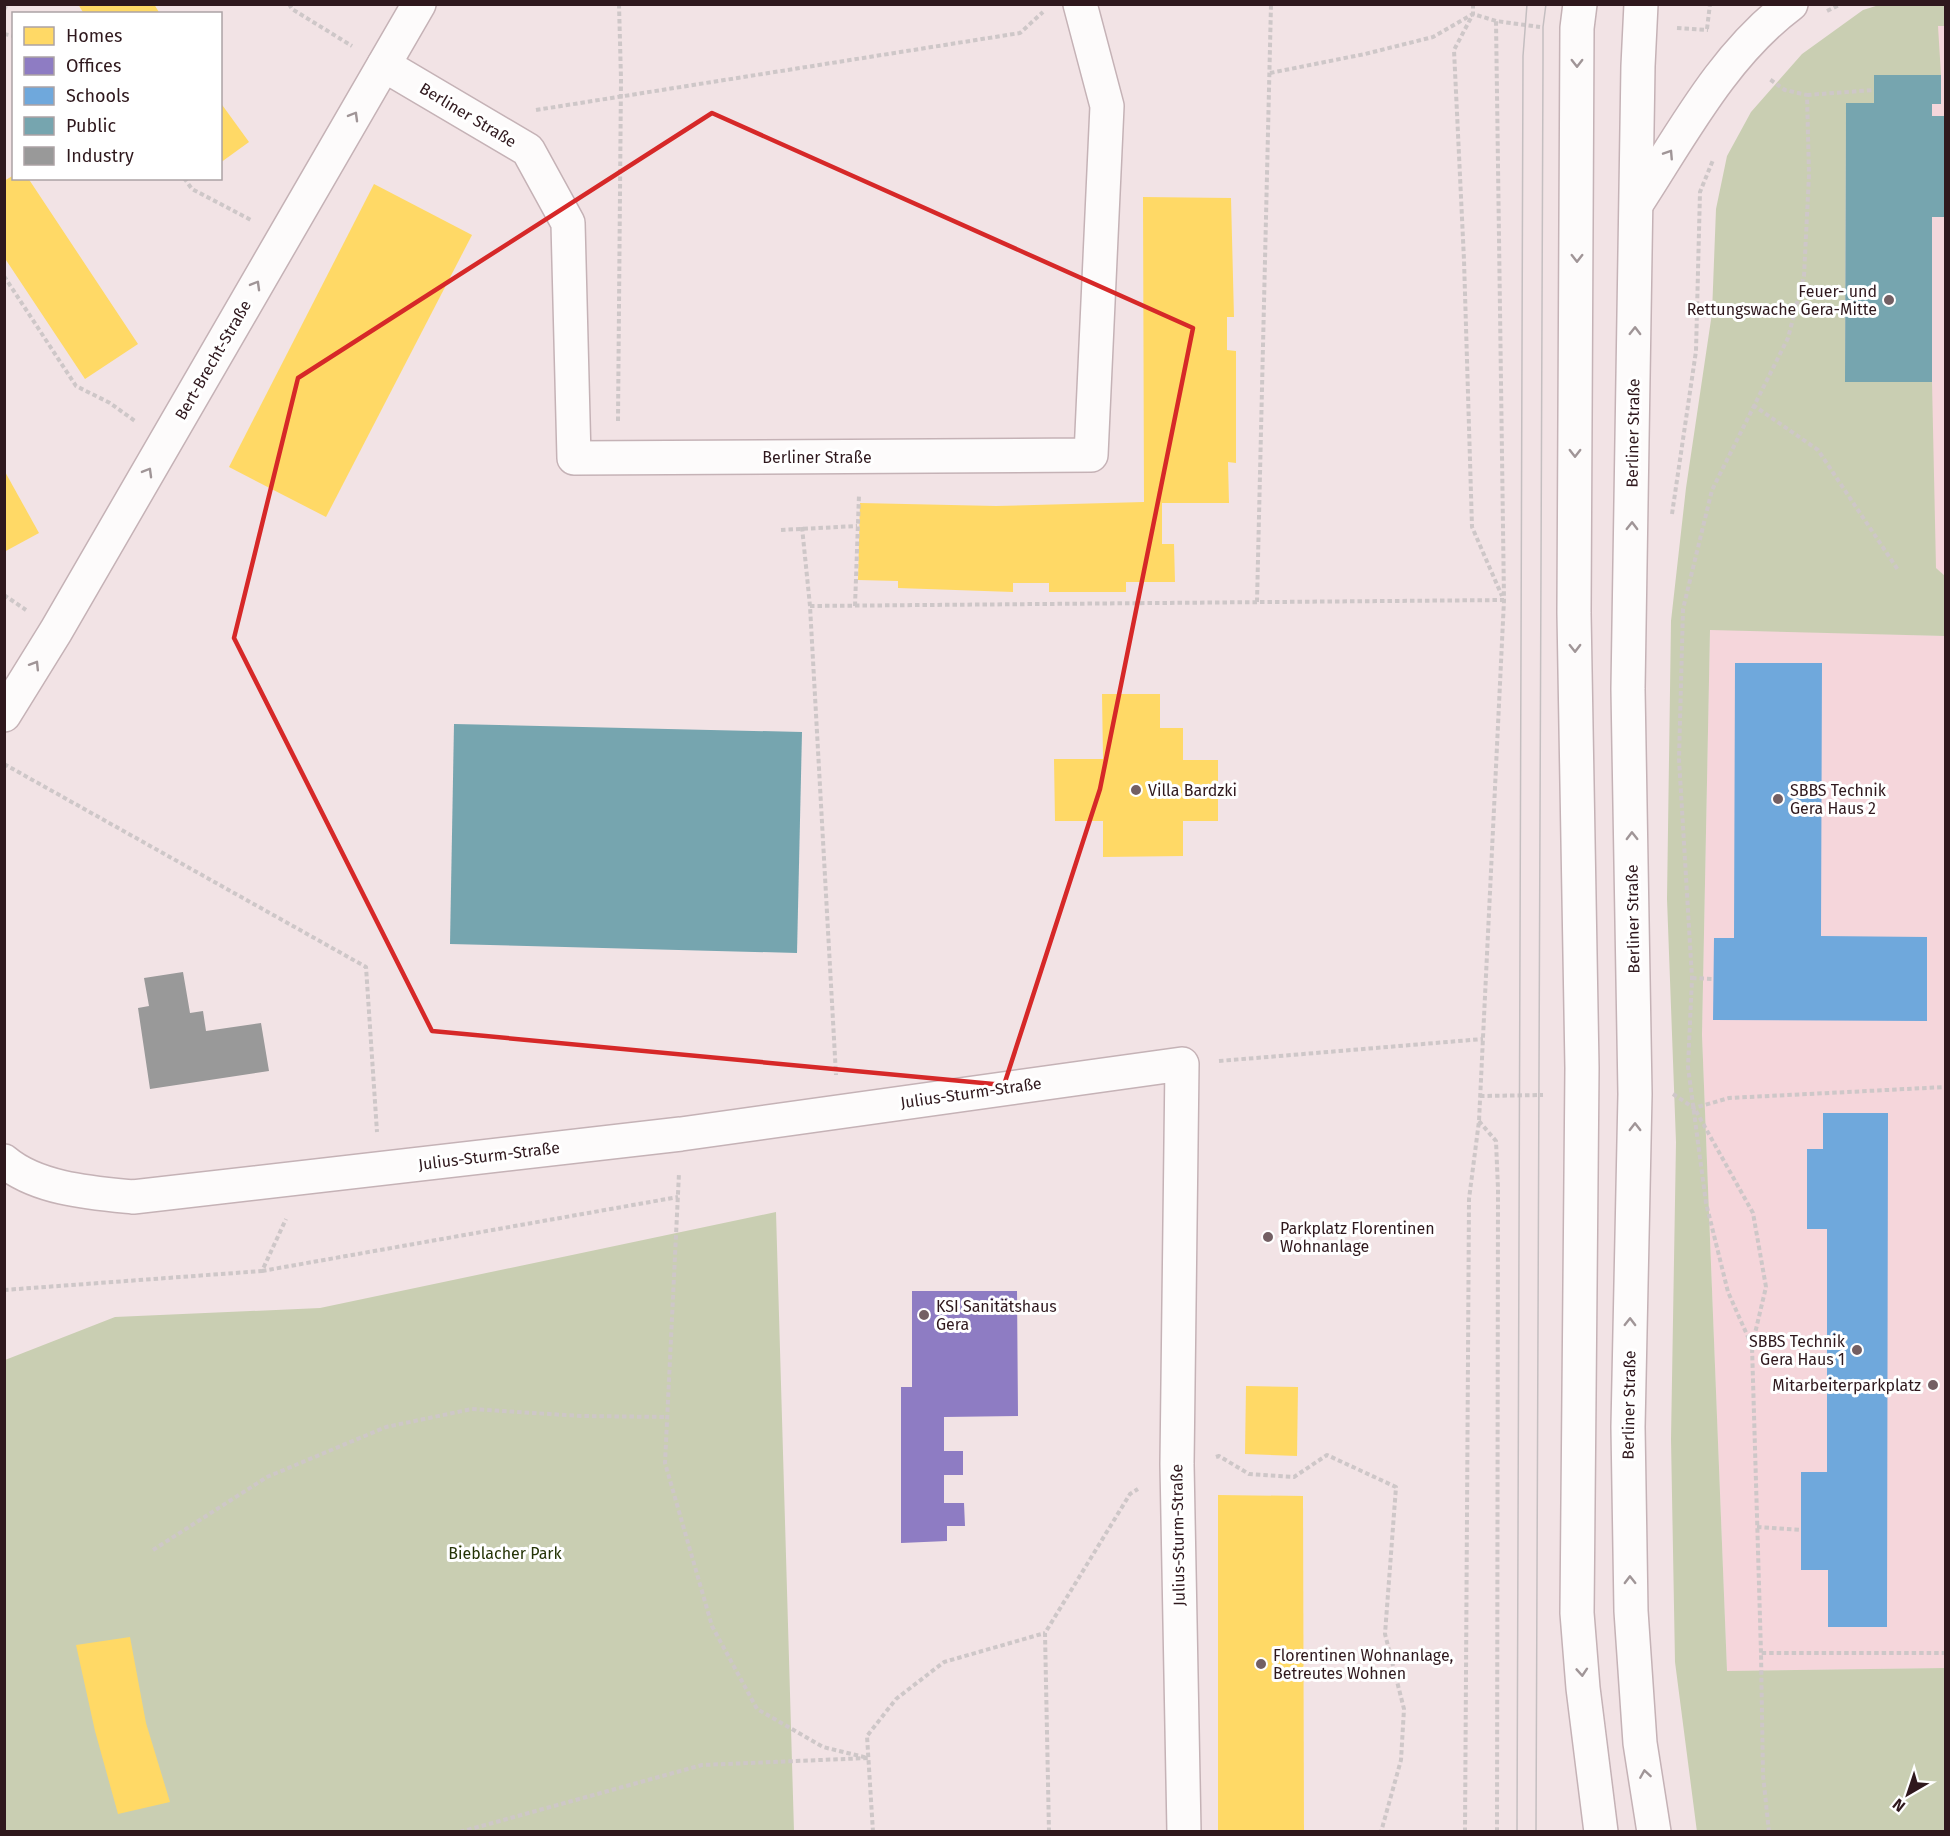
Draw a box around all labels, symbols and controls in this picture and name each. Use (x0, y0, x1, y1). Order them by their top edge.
legend (12, 12, 222, 180)
text: Homes (66, 25, 122, 47)
text: Offices (66, 55, 121, 77)
one-way arrow (1571, 58, 1583, 67)
street label: Berliner Straße (416, 79, 520, 151)
text: Schools (66, 85, 130, 107)
one-way arrow (347, 112, 358, 122)
text: Public (66, 115, 116, 137)
text: Industry (66, 145, 134, 167)
one-way arrow (1661, 150, 1672, 161)
one-way arrow (1571, 253, 1583, 262)
one-way arrow (249, 281, 261, 291)
place label: Feuer- und Rettungswache Gera-Mitte (1687, 282, 1877, 319)
marker: Feuer- und Rettungswache Gera-Mitte (1882, 293, 1896, 307)
street label: Bert-Brecht-Straße (171, 297, 255, 423)
one-way arrow (1629, 327, 1641, 336)
street label: Berliner Straße (1623, 378, 1643, 488)
street label: Berliner Straße (762, 448, 872, 467)
one-way arrow (1569, 448, 1581, 457)
one-way arrow (141, 468, 152, 478)
one-way arrow (1626, 522, 1638, 531)
one-way arrow (1569, 643, 1581, 652)
one-way arrow (28, 661, 40, 671)
place label: Villa Bardzki (1148, 781, 1237, 800)
place label: SBBS Technik Gera Haus 2 (1790, 781, 1887, 818)
marker: Villa Bardzki (1129, 783, 1143, 797)
marker: SBBS Technik Gera Haus 2 (1771, 792, 1785, 806)
one-way arrow (1626, 832, 1638, 841)
street label: Berliner Straße (1623, 864, 1643, 974)
street label: Julius-Sturm-Straße (899, 1074, 1043, 1112)
one-way arrow (1629, 1122, 1641, 1131)
street label: Julius-Sturm-Straße (417, 1138, 561, 1174)
place label: Parkplatz Florentinen Wohnanlage (1280, 1219, 1435, 1256)
marker: Parkplatz Florentinen Wohnanlage (1261, 1230, 1275, 1244)
place label: KSI Sanitätshaus Gera (936, 1297, 1057, 1334)
marker: KSI Sanitätshaus Gera (917, 1308, 931, 1322)
one-way arrow (1624, 1317, 1637, 1326)
place label: SBBS Technik Gera Haus 1 (1749, 1332, 1846, 1369)
marker: SBBS Technik Gera Haus 1 (1850, 1343, 1864, 1357)
street label: Berliner Straße (1619, 1350, 1639, 1460)
place label: Mitarbeiterparkplatz (1772, 1376, 1921, 1395)
marker: Mitarbeiterparkplatz (1926, 1378, 1940, 1392)
street label: Julius-Sturm-Straße (1167, 1464, 1189, 1606)
park label: Bieblacher Park (448, 1544, 563, 1563)
one-way arrow (1624, 1575, 1636, 1584)
place label: Florentinen Wohnanlage, Betreutes Wohnen (1273, 1646, 1453, 1683)
marker: Florentinen Wohnanlage, Betreutes Wohnen (1254, 1657, 1268, 1671)
one-way arrow (1575, 1667, 1588, 1676)
north arrow (1878, 1764, 1938, 1824)
one-way arrow (1639, 1769, 1652, 1779)
text: N (1889, 1795, 1909, 1816)

